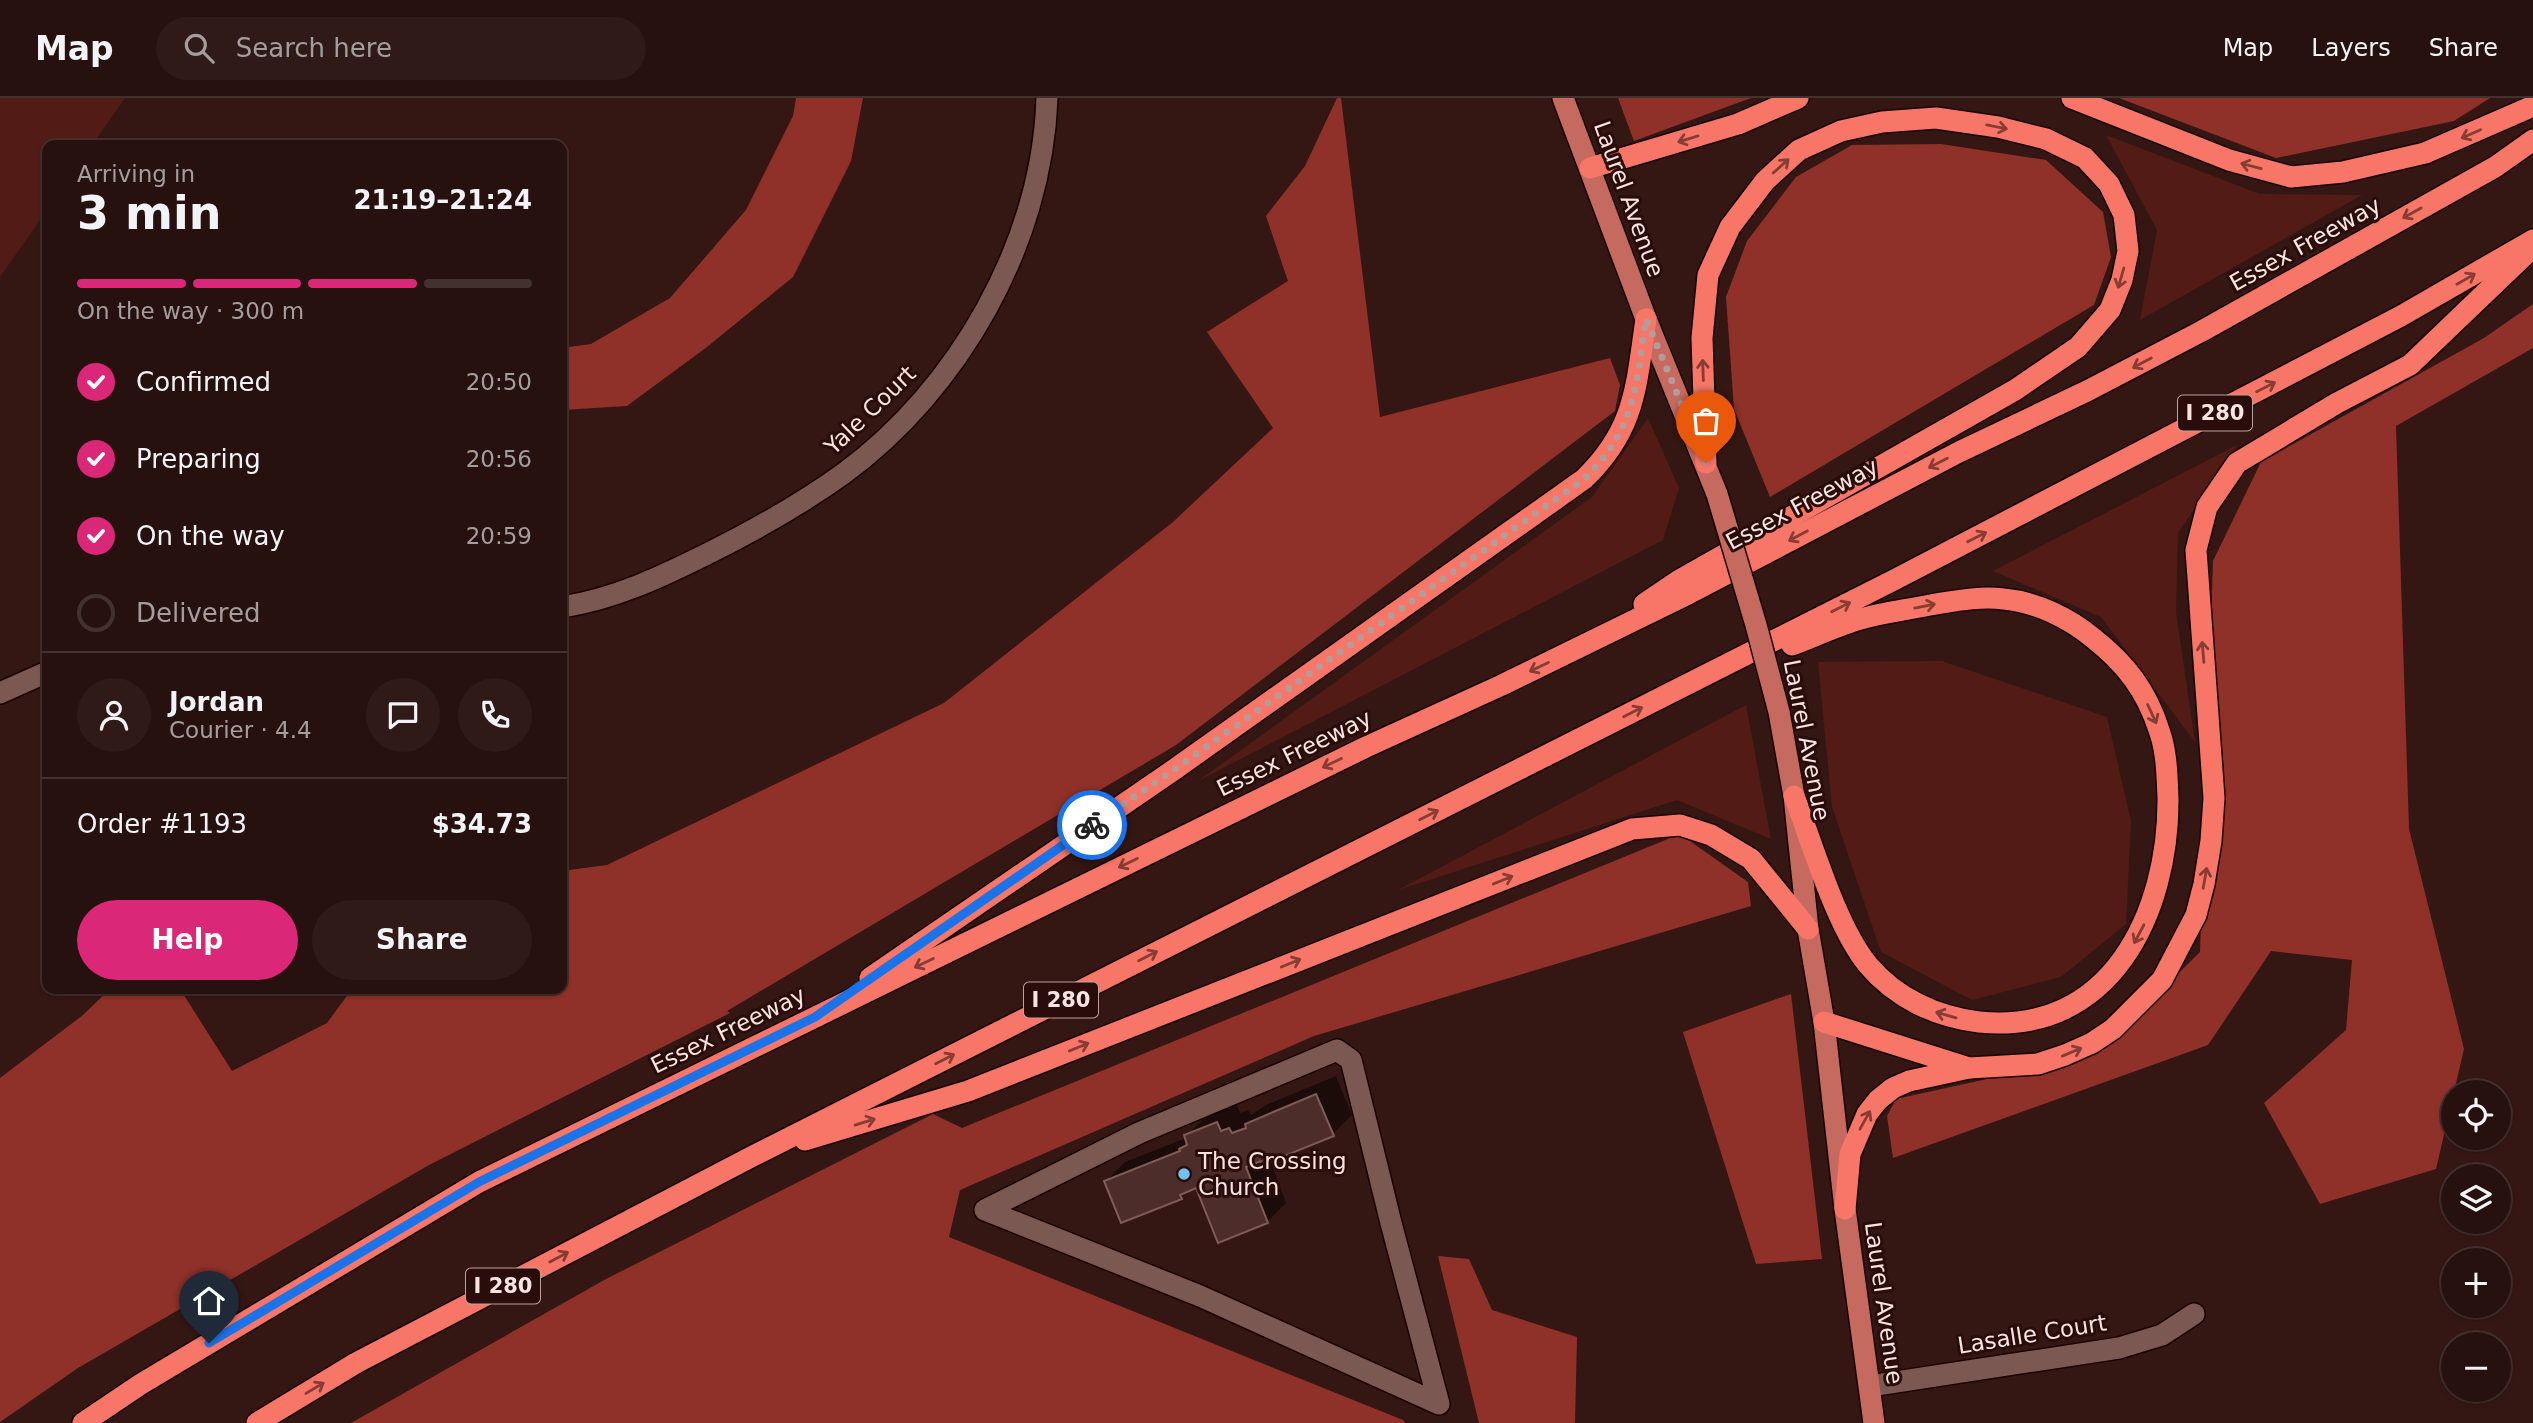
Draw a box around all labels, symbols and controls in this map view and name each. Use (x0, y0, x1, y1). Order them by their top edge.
search box (156, 17, 646, 80)
text: Map (35, 29, 114, 68)
icon: search (180, 29, 218, 67)
text: Search here (236, 33, 392, 63)
text: Map (2223, 34, 2273, 62)
text: Layers (2311, 34, 2391, 62)
text: Share (2429, 34, 2498, 62)
street label: Laurel Avenue (1589, 118, 1669, 280)
one-way arrow (1985, 121, 2008, 135)
one-way arrow (2461, 128, 2482, 141)
one-way arrow (1678, 133, 1700, 146)
one-way arrow (1772, 158, 1789, 175)
one-way arrow (2240, 159, 2263, 172)
text: Arriving in (77, 161, 195, 187)
text: 21:19–21:24 (353, 185, 532, 215)
text: 3 min (77, 186, 221, 240)
street label: Essex Freeway (2225, 192, 2385, 296)
one-way arrow (2402, 207, 2423, 221)
one-way arrow (2114, 267, 2127, 289)
one-way arrow (2455, 272, 2475, 286)
text: On the way · 300 m (77, 298, 304, 324)
one-way arrow (2132, 356, 2153, 370)
one-way arrow (1697, 359, 1710, 382)
street label: Yale Court (819, 360, 921, 460)
icon: check (77, 363, 115, 401)
text: Confirmed (136, 367, 271, 397)
text: 20:50 (466, 369, 532, 395)
one-way arrow (2255, 379, 2275, 393)
pin (1676, 391, 1736, 463)
road number: I 280 (2178, 396, 2252, 430)
icon: bag (1687, 402, 1725, 440)
icon: check (77, 440, 115, 478)
text: Preparing (136, 444, 261, 474)
text: 20:56 (466, 446, 532, 472)
street label: Essex Freeway (1722, 453, 1882, 555)
one-way arrow (1928, 457, 1949, 471)
icon: check (77, 517, 115, 555)
text: On the way (136, 521, 285, 551)
text: 20:59 (466, 523, 532, 549)
one-way arrow (1966, 529, 1987, 543)
one-way arrow (1788, 530, 1809, 543)
text: Delivered (136, 598, 260, 628)
one-way arrow (1830, 599, 1851, 613)
one-way arrow (1913, 599, 1936, 613)
one-way arrow (2197, 641, 2210, 664)
street label: Laurel Avenue (1779, 657, 1835, 823)
one-way arrow (1529, 661, 1550, 675)
button: person (77, 678, 151, 752)
button: chat (366, 678, 440, 752)
button: phone (458, 678, 532, 752)
text: Jordan (169, 687, 264, 717)
one-way arrow (2146, 703, 2159, 724)
street label: Essex Freeway (1213, 704, 1375, 802)
one-way arrow (1622, 705, 1643, 719)
text: Courier · 4.4 (169, 717, 312, 743)
one-way arrow (1322, 757, 1343, 771)
courier (1057, 790, 1127, 860)
icon: bike (1073, 806, 1111, 844)
one-way arrow (1419, 807, 1439, 821)
text: Order #1193 (77, 809, 247, 839)
text: $34.73 (432, 809, 532, 839)
one-way arrow (1118, 857, 1139, 871)
one-way arrow (2199, 867, 2212, 890)
one-way arrow (1491, 872, 1513, 885)
button: Help (77, 900, 298, 980)
button: Share (312, 900, 532, 980)
one-way arrow (2132, 924, 2146, 944)
one-way arrow (1137, 949, 1158, 963)
one-way arrow (1280, 956, 1301, 969)
one-way arrow (914, 957, 935, 971)
street label: Essex Freeway (647, 981, 809, 1079)
road number: I 280 (1024, 982, 1098, 1018)
one-way arrow (1935, 1008, 1957, 1021)
one-way arrow (1068, 1040, 1090, 1053)
one-way arrow (2061, 1044, 2083, 1057)
one-way arrow (934, 1051, 955, 1065)
map controls (2441, 1080, 2511, 1402)
button: locate (2441, 1080, 2511, 1150)
one-way arrow (1858, 1110, 1872, 1130)
one-way arrow (854, 1115, 876, 1128)
place label: The Crossing Church (1197, 1148, 1347, 1200)
button: layers (2441, 1164, 2511, 1234)
marker: The Crossing Church (1176, 1166, 1192, 1182)
street label: Laurel Avenue (1860, 1220, 1908, 1386)
button: + (2441, 1248, 2511, 1318)
one-way arrow (548, 1250, 569, 1263)
road number: I 280 (466, 1268, 540, 1304)
pin (179, 1271, 239, 1343)
icon: home (190, 1282, 228, 1320)
street label: Lasalle Court (1956, 1309, 2108, 1359)
button: − (2441, 1332, 2511, 1402)
one-way arrow (305, 1380, 325, 1394)

